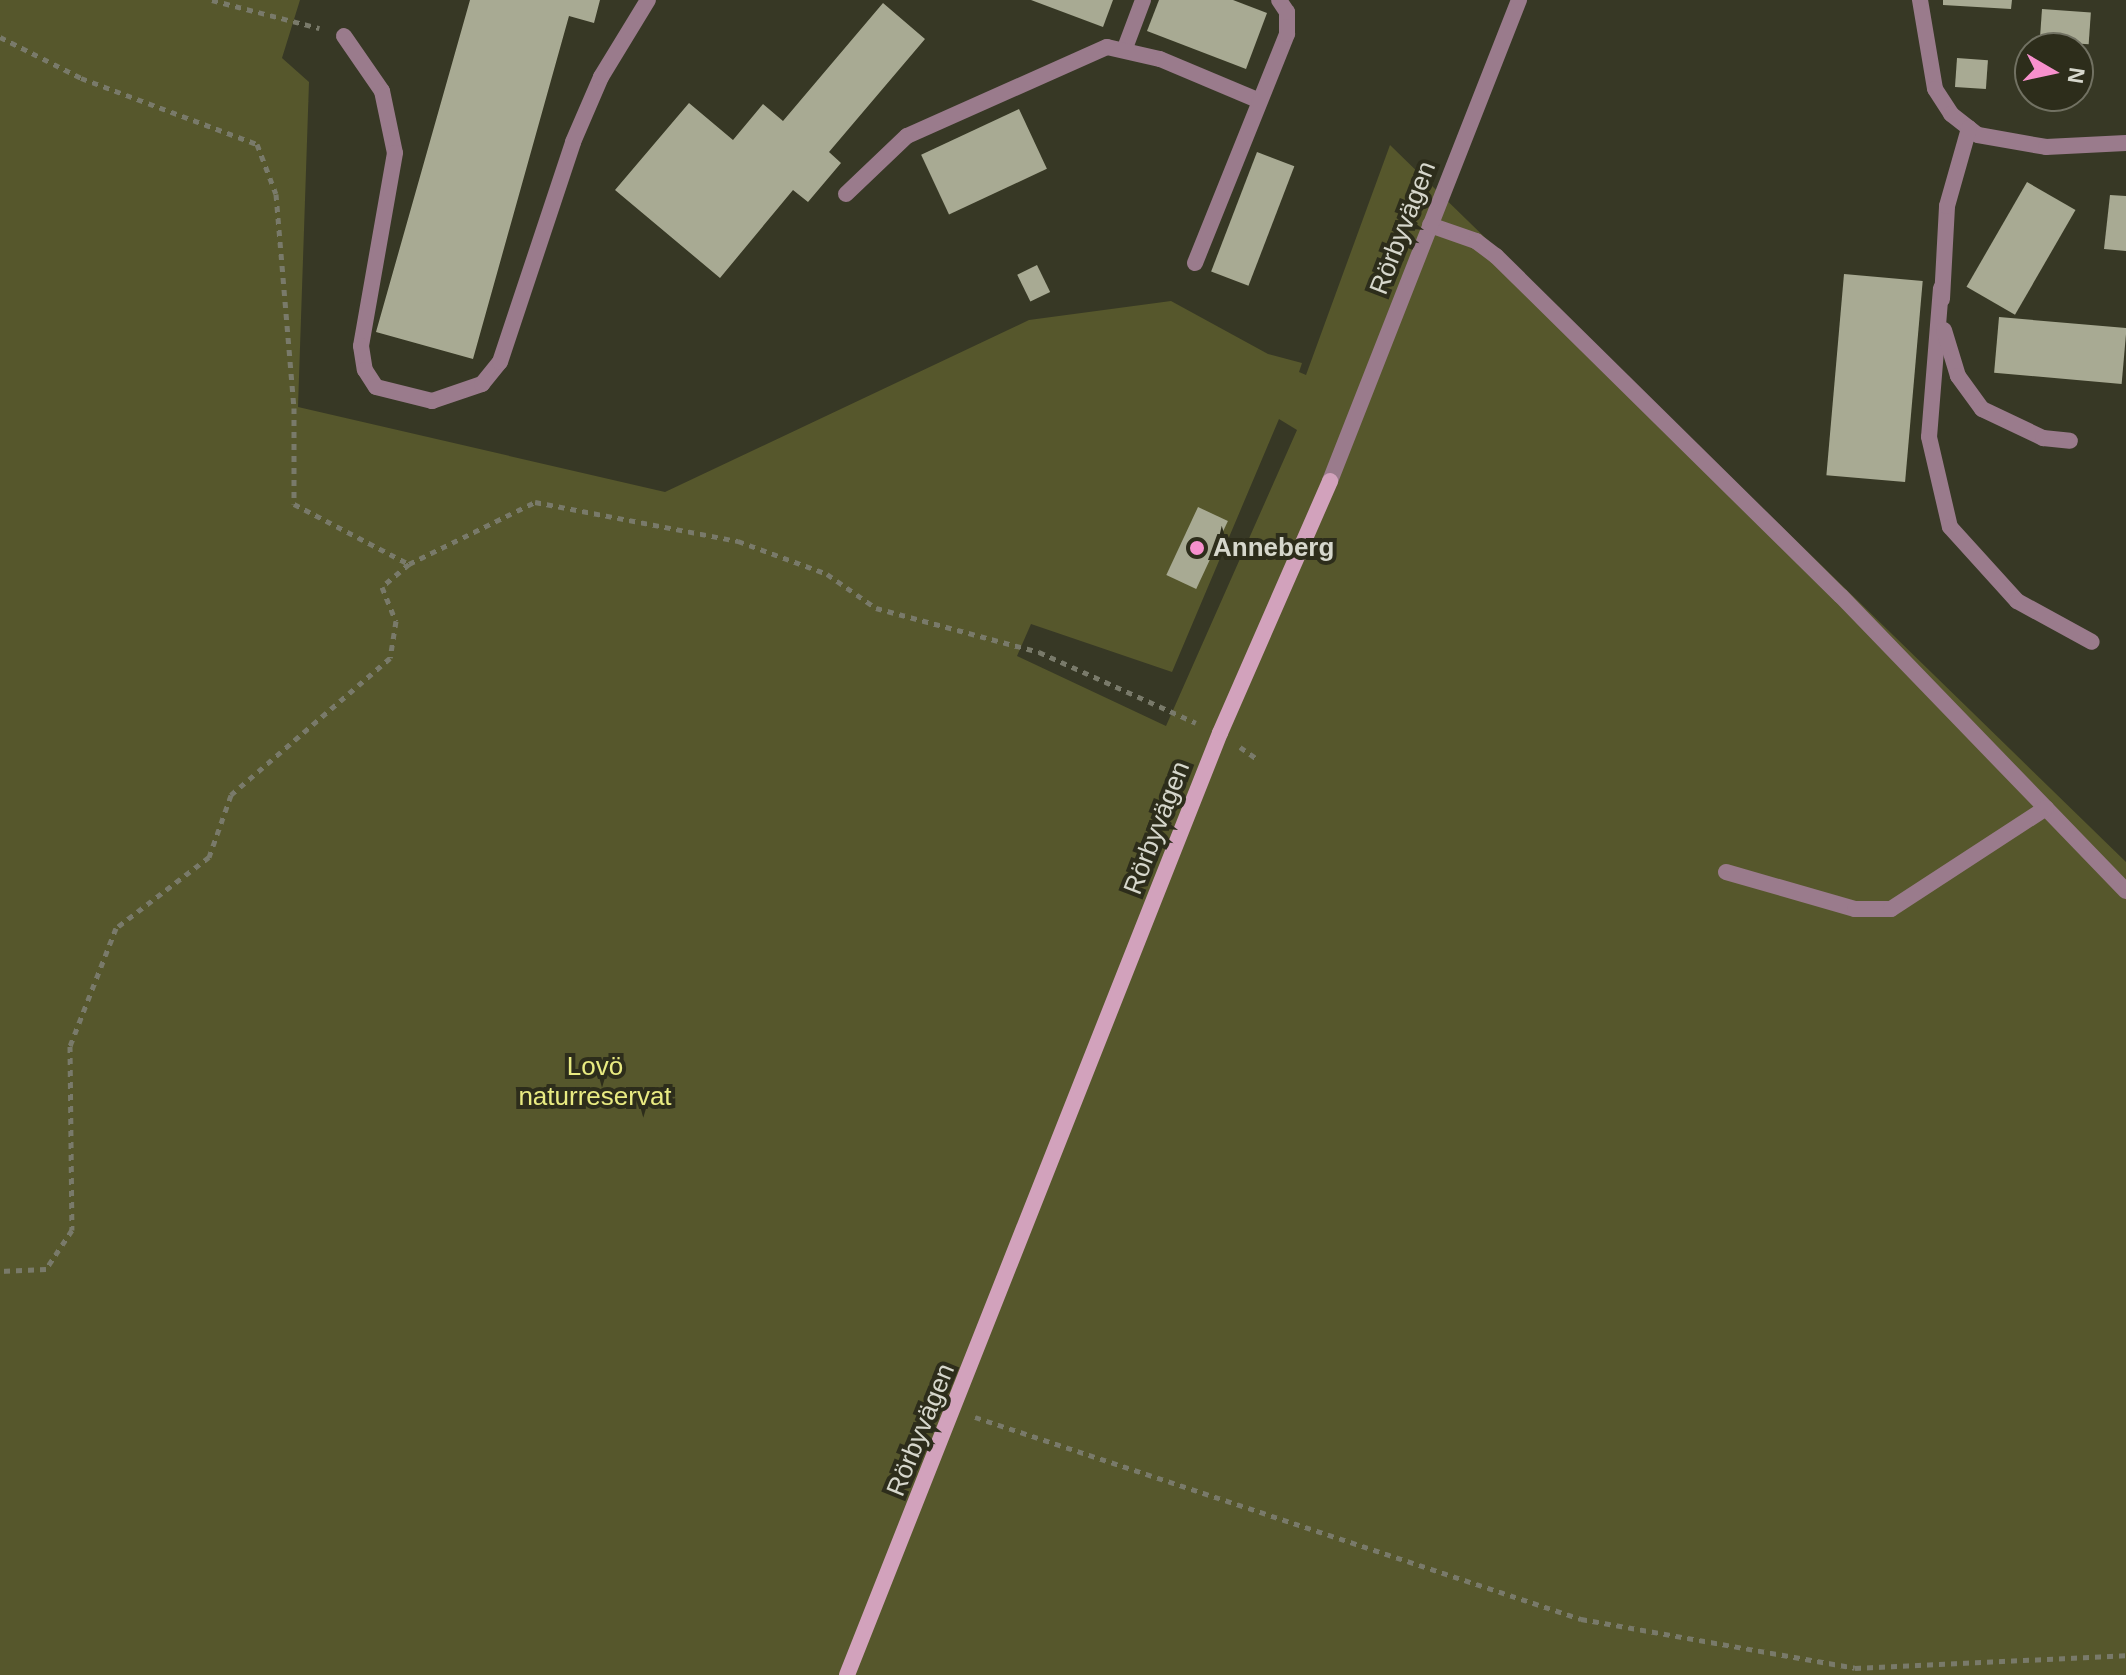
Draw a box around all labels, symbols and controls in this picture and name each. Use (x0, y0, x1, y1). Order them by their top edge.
north arrow (2014, 32, 2094, 112)
text: N (2063, 66, 2090, 85)
street label: Rörbyvägen (1363, 157, 1443, 299)
place label: Anneberg (1213, 532, 1334, 564)
marker: Anneberg (1188, 539, 1206, 557)
street label: Rörbyvägen (1117, 757, 1197, 899)
park label: Lovö naturreservat (518, 1051, 672, 1112)
street label: Rörbyvägen (880, 1359, 962, 1501)

